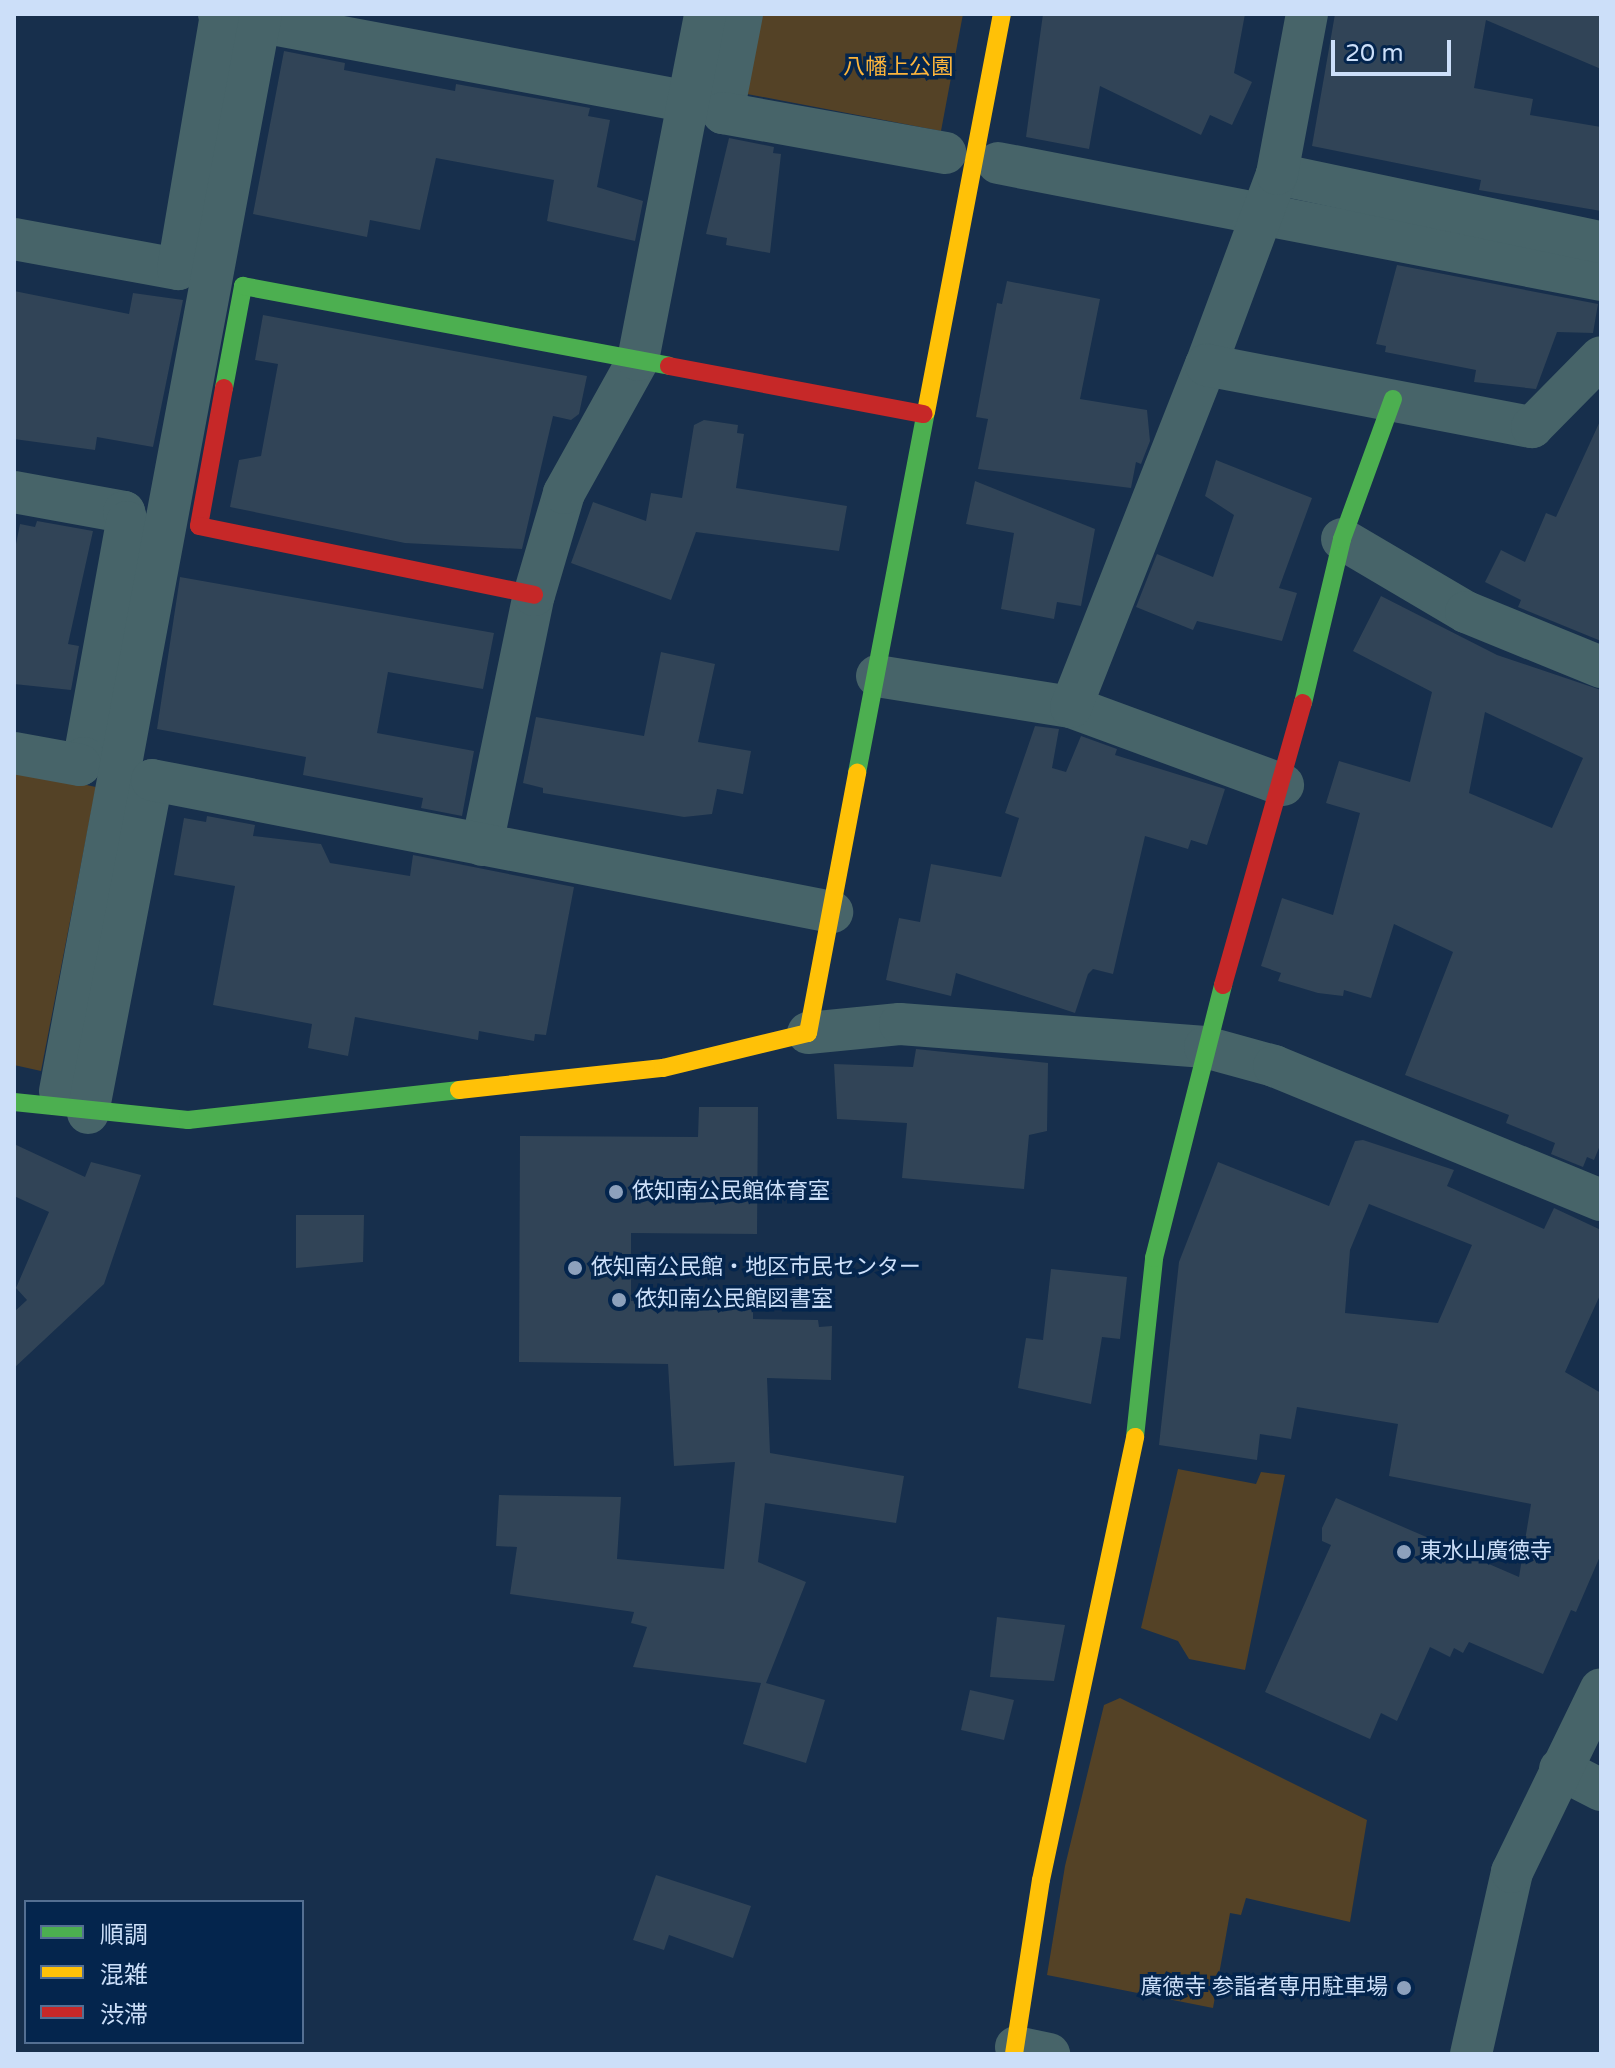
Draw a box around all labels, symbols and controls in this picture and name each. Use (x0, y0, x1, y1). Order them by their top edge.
scale bar (1335, 24, 1455, 74)
text: 20 m (1345, 39, 1403, 68)
park label: 八幡上公園 (843, 55, 953, 81)
place label: 依知南公民館体育室 (632, 1179, 830, 1205)
marker: 依知南公民館体育室 (607, 1183, 625, 1201)
place label: 依知南公民館・地区市民センター (591, 1255, 921, 1281)
marker: 依知南公民館・地区市民センター (566, 1259, 584, 1277)
place label: 依知南公民館図書室 (635, 1287, 833, 1313)
marker: 依知南公民館図書室 (610, 1291, 628, 1309)
place label: 東水山廣徳寺 (1420, 1539, 1552, 1565)
marker: 東水山廣徳寺 (1395, 1543, 1413, 1561)
legend (24, 1900, 304, 2044)
text: 順調 (100, 1921, 148, 1950)
text: 混雑 (100, 1961, 148, 1990)
place label: 廣徳寺 参詣者専用駐車場 (1140, 1975, 1388, 2001)
marker: 廣徳寺 参詣者専用駐車場 (1395, 1979, 1413, 1997)
text: 渋滞 (100, 2001, 148, 2030)

